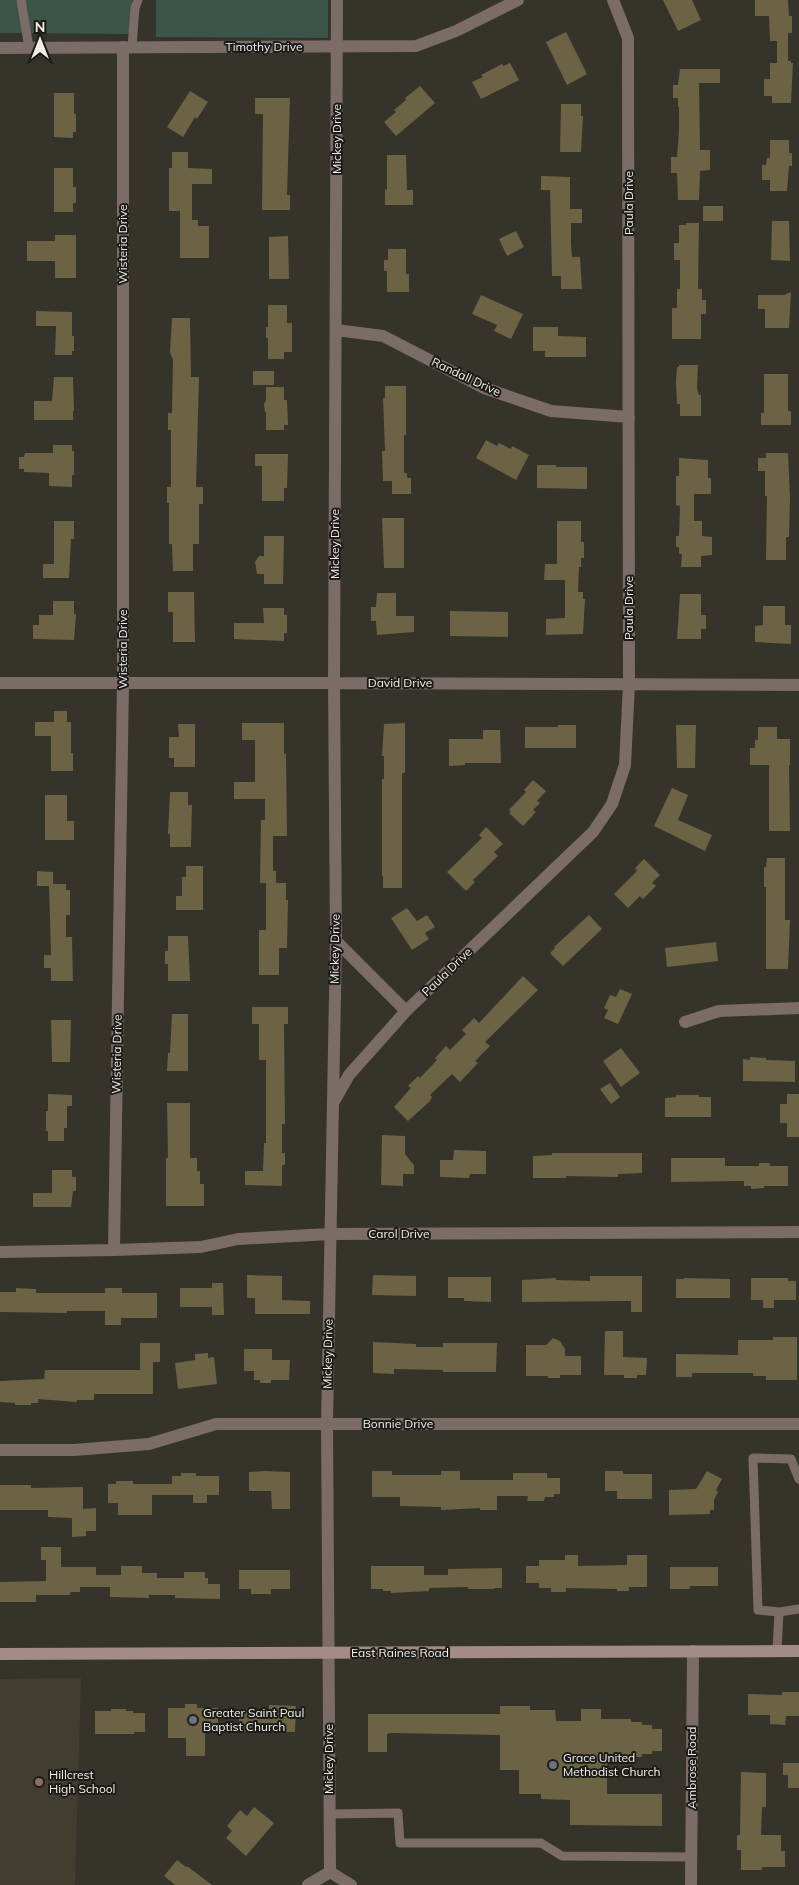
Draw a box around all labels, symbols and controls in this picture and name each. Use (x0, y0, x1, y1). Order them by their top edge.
north arrow (15, 15, 65, 65)
text: N (35, 18, 45, 36)
street label: Timothy Drive (225, 39, 303, 54)
street label: Mickey Drive (329, 104, 344, 174)
street label: Paula Drive (621, 171, 636, 235)
street label: Wisteria Drive (115, 204, 130, 284)
street label: Randall Drive (429, 354, 503, 399)
street label: Mickey Drive (327, 509, 342, 579)
street label: Paula Drive (621, 576, 636, 640)
street label: Wisteria Drive (115, 609, 130, 689)
street label: David Drive (368, 675, 432, 690)
street label: Mickey Drive (326, 914, 343, 984)
street label: Paula Drive (418, 944, 475, 999)
street label: Wisteria Drive (108, 1014, 125, 1094)
street label: Carol Drive (368, 1226, 430, 1241)
street label: Mickey Drive (319, 1319, 336, 1389)
street label: Bonnie Drive (363, 1416, 433, 1431)
street label: East Raines Road (351, 1645, 449, 1660)
place label: Greater Saint Paul Baptist Church (203, 1705, 304, 1734)
marker: Greater Saint Paul Baptist Church (187, 1714, 199, 1726)
street label: Mickey Drive (321, 1724, 336, 1794)
street label: Ambrose Road (684, 1727, 699, 1809)
place label: Grace United Methodist Church (563, 1750, 661, 1779)
marker: Grace United Methodist Church (547, 1759, 559, 1771)
place label: Hillcrest High School (49, 1767, 115, 1796)
marker: Hillcrest High School (33, 1776, 45, 1788)

